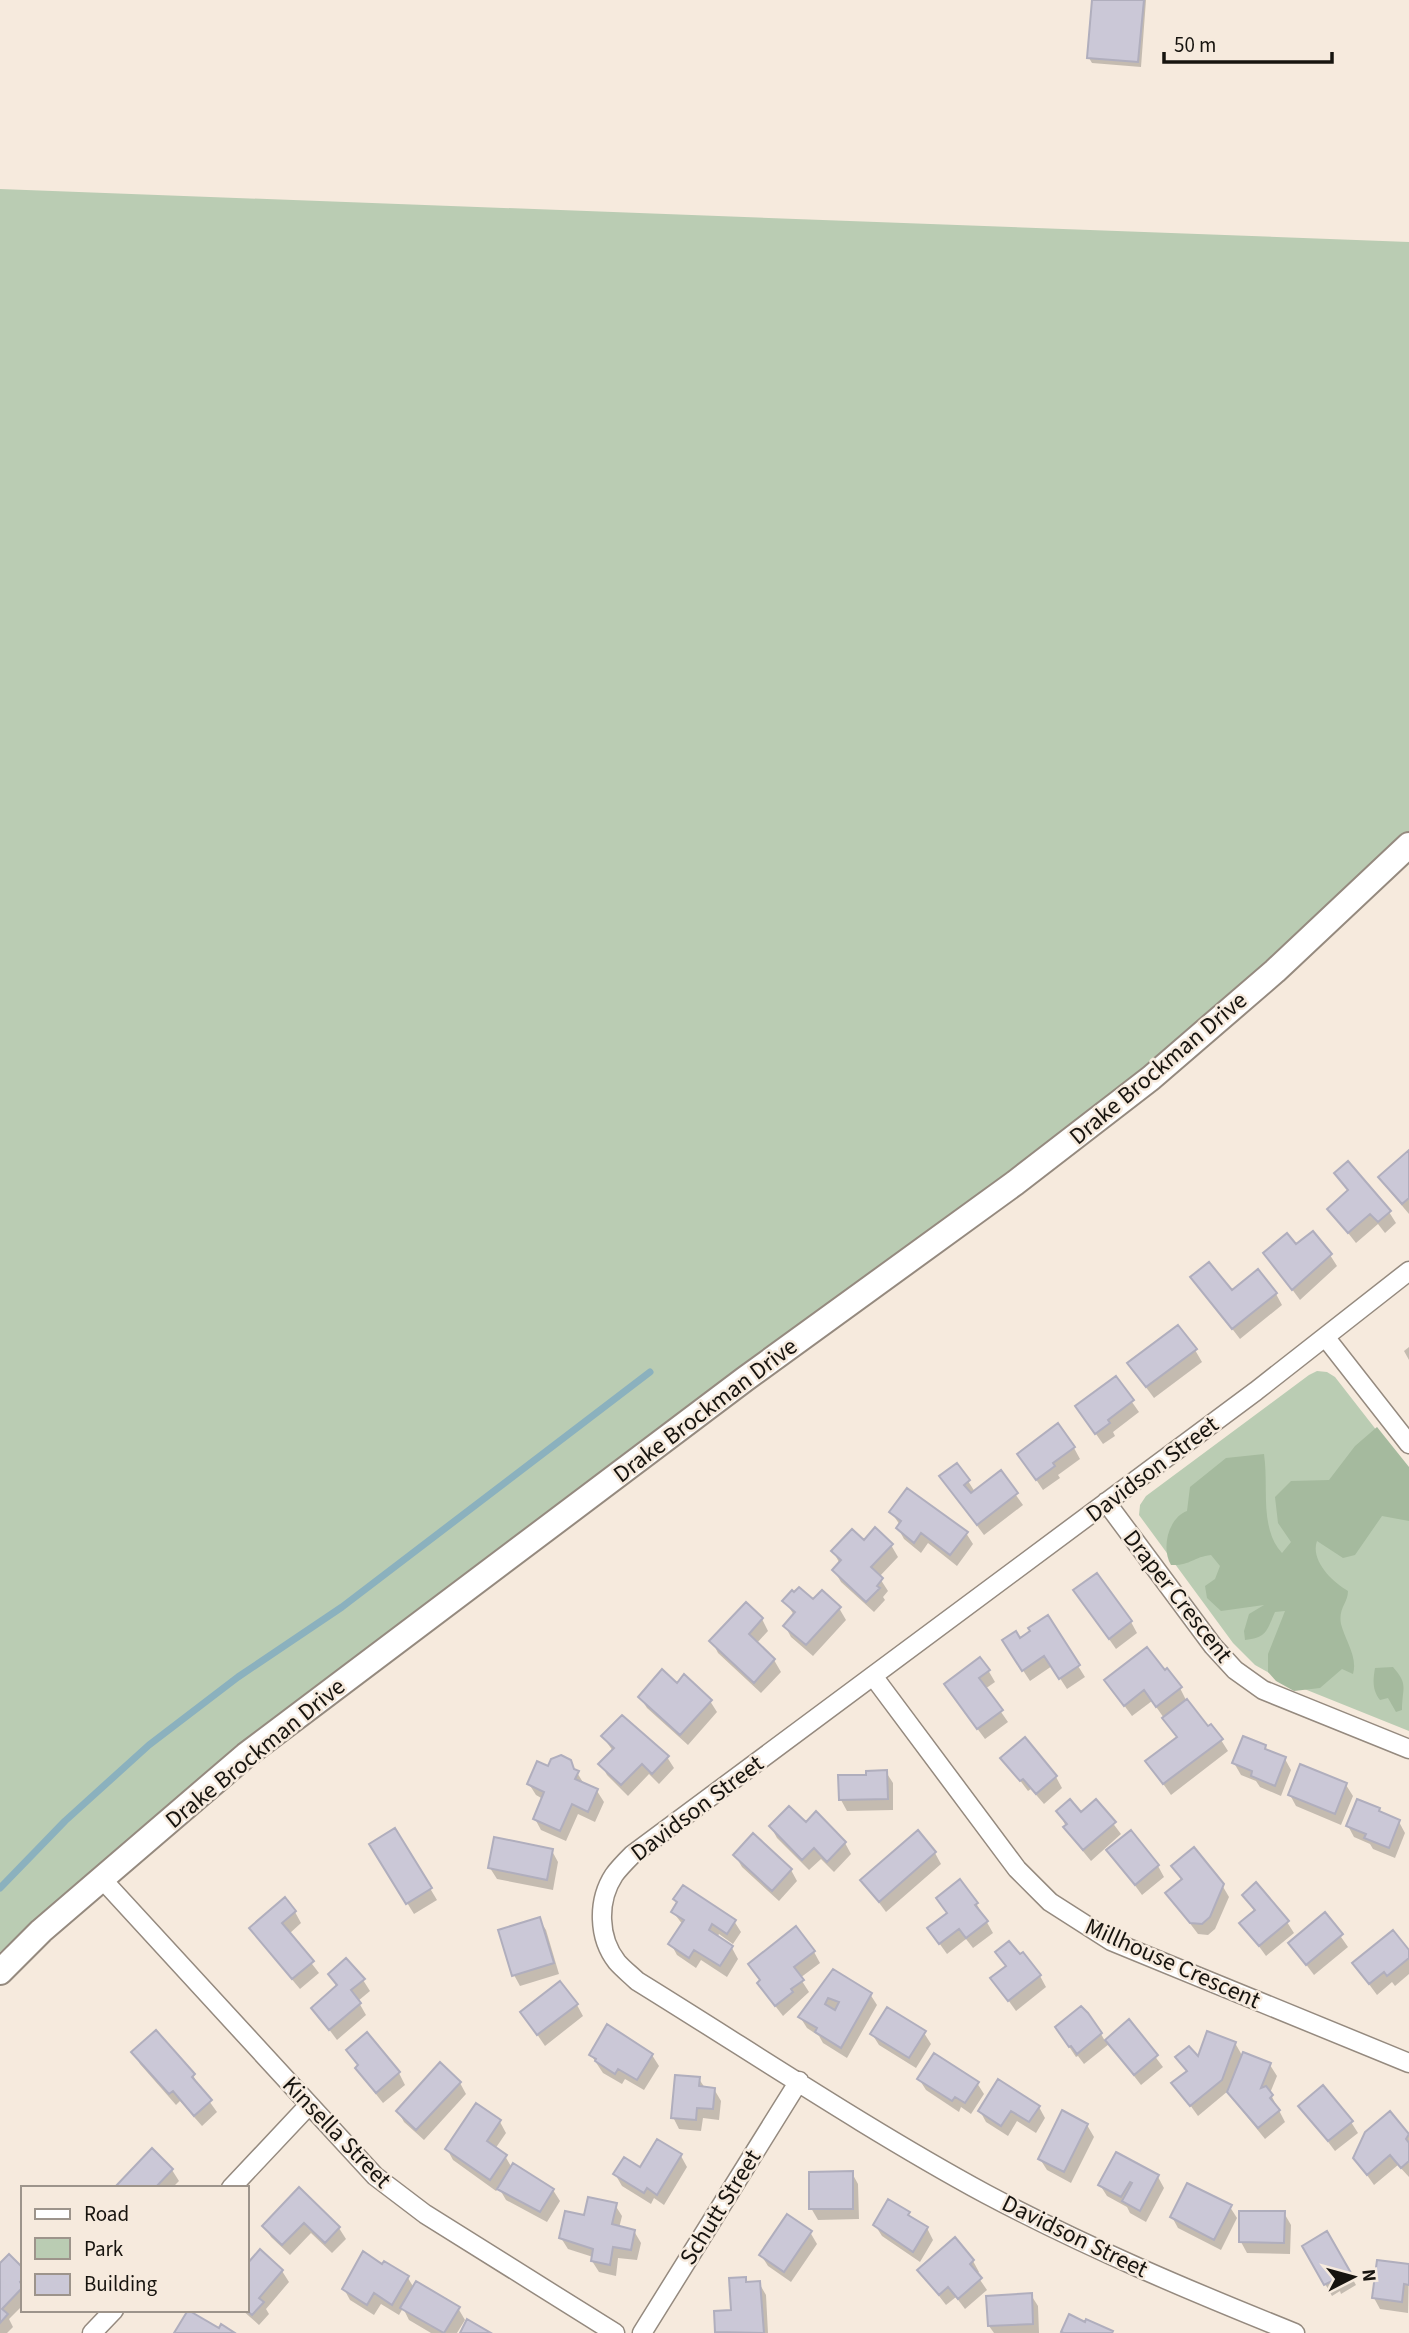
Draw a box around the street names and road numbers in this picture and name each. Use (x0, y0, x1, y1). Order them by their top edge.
street label: Drake Brockman Drive (1062, 983, 1255, 1153)
street label: Drake Brockman Drive (606, 1329, 805, 1491)
street label: Davidson Street (1079, 1408, 1226, 1531)
street label: Draper Crescent (1114, 1522, 1241, 1670)
street label: Drake Brockman Drive (158, 1670, 353, 1837)
street label: Davidson Street (624, 1747, 771, 1870)
street label: Millhouse Crescent (1079, 1909, 1266, 2018)
street label: Kinsella Street (274, 2068, 399, 2196)
street label: Schutt Street (671, 2143, 770, 2272)
street label: Davidson Street (996, 2186, 1154, 2287)

